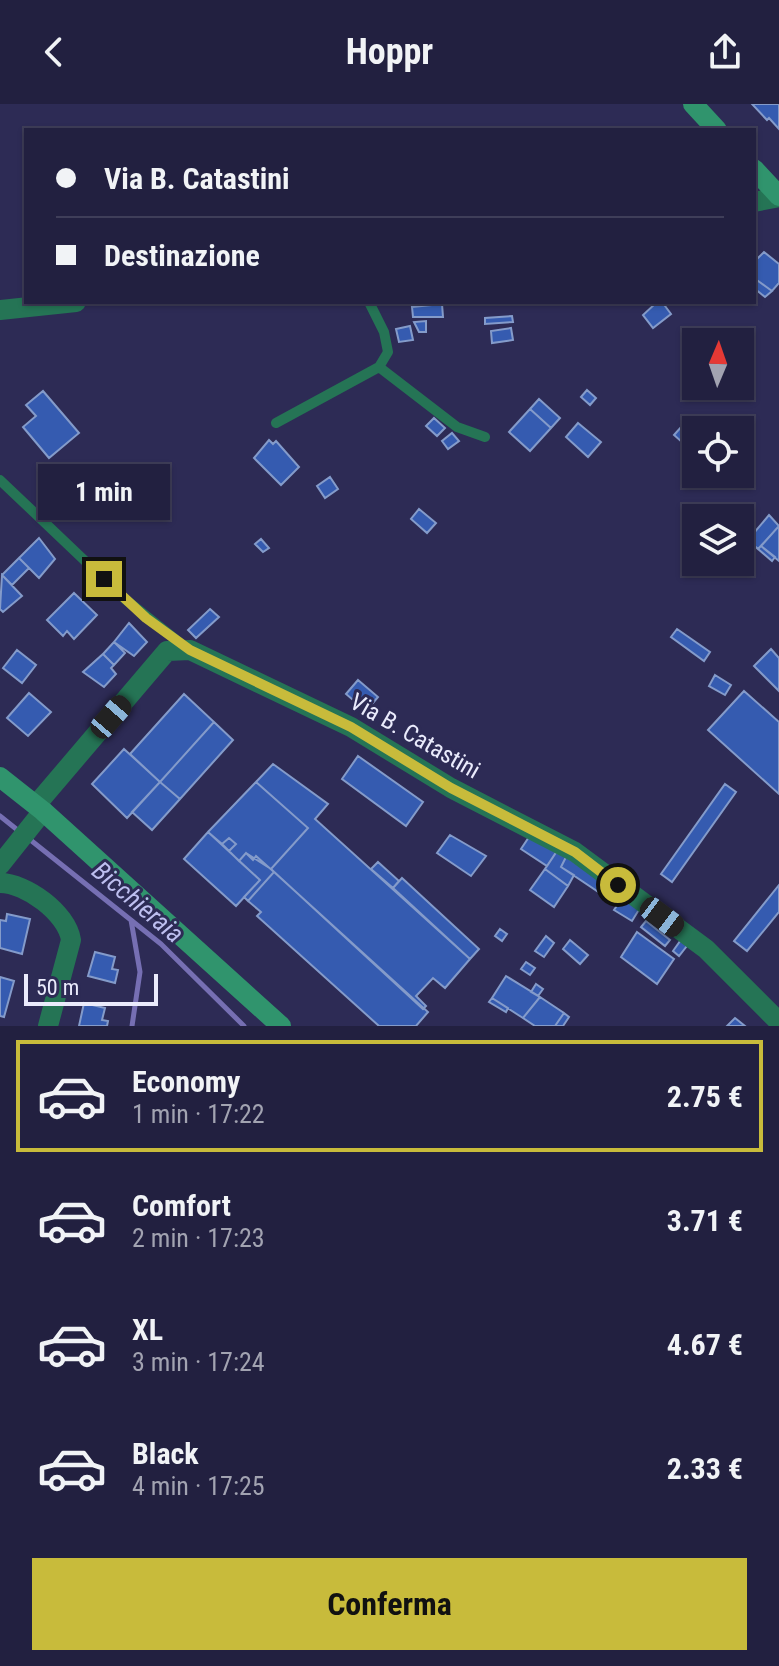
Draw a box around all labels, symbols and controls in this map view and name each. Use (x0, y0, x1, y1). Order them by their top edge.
icon: back (32, 30, 76, 74)
icon: share (703, 30, 747, 74)
text: Hoppr (346, 31, 433, 73)
text: Via B. Catastini (104, 161, 290, 196)
text: Destinazione (104, 238, 260, 273)
north arrow (682, 328, 754, 400)
map controls (682, 328, 754, 576)
button: locate (682, 416, 754, 488)
callout: 1 min (38, 463, 170, 519)
text: 1 min (75, 477, 133, 507)
button: layers (682, 504, 754, 576)
route end (86, 561, 122, 597)
street label: Via B. Catastini (345, 688, 485, 784)
car (86, 691, 136, 743)
water label: Bicchieraia (86, 855, 190, 949)
route start (600, 867, 636, 903)
car (636, 893, 688, 941)
scale bar (24, 970, 158, 1006)
text: 50 m (36, 975, 79, 1000)
icon: car (36, 1060, 108, 1132)
text: Economy (132, 1064, 240, 1099)
text: 2.75 € (667, 1079, 743, 1114)
text: 1 min · 17:22 (132, 1099, 265, 1129)
icon: car (36, 1184, 108, 1256)
text: Comfort (132, 1188, 231, 1223)
text: 3.71 € (667, 1203, 743, 1238)
text: 2 min · 17:23 (132, 1223, 265, 1253)
icon: car (36, 1308, 108, 1380)
text: XL (132, 1312, 163, 1347)
text: 4.67 € (667, 1327, 743, 1362)
text: 3 min · 17:24 (132, 1347, 265, 1377)
icon: car (36, 1432, 108, 1504)
text: Black (132, 1436, 199, 1471)
text: 2.33 € (667, 1451, 743, 1486)
text: 4 min · 17:25 (132, 1471, 265, 1501)
button: Conferma (32, 1558, 747, 1650)

